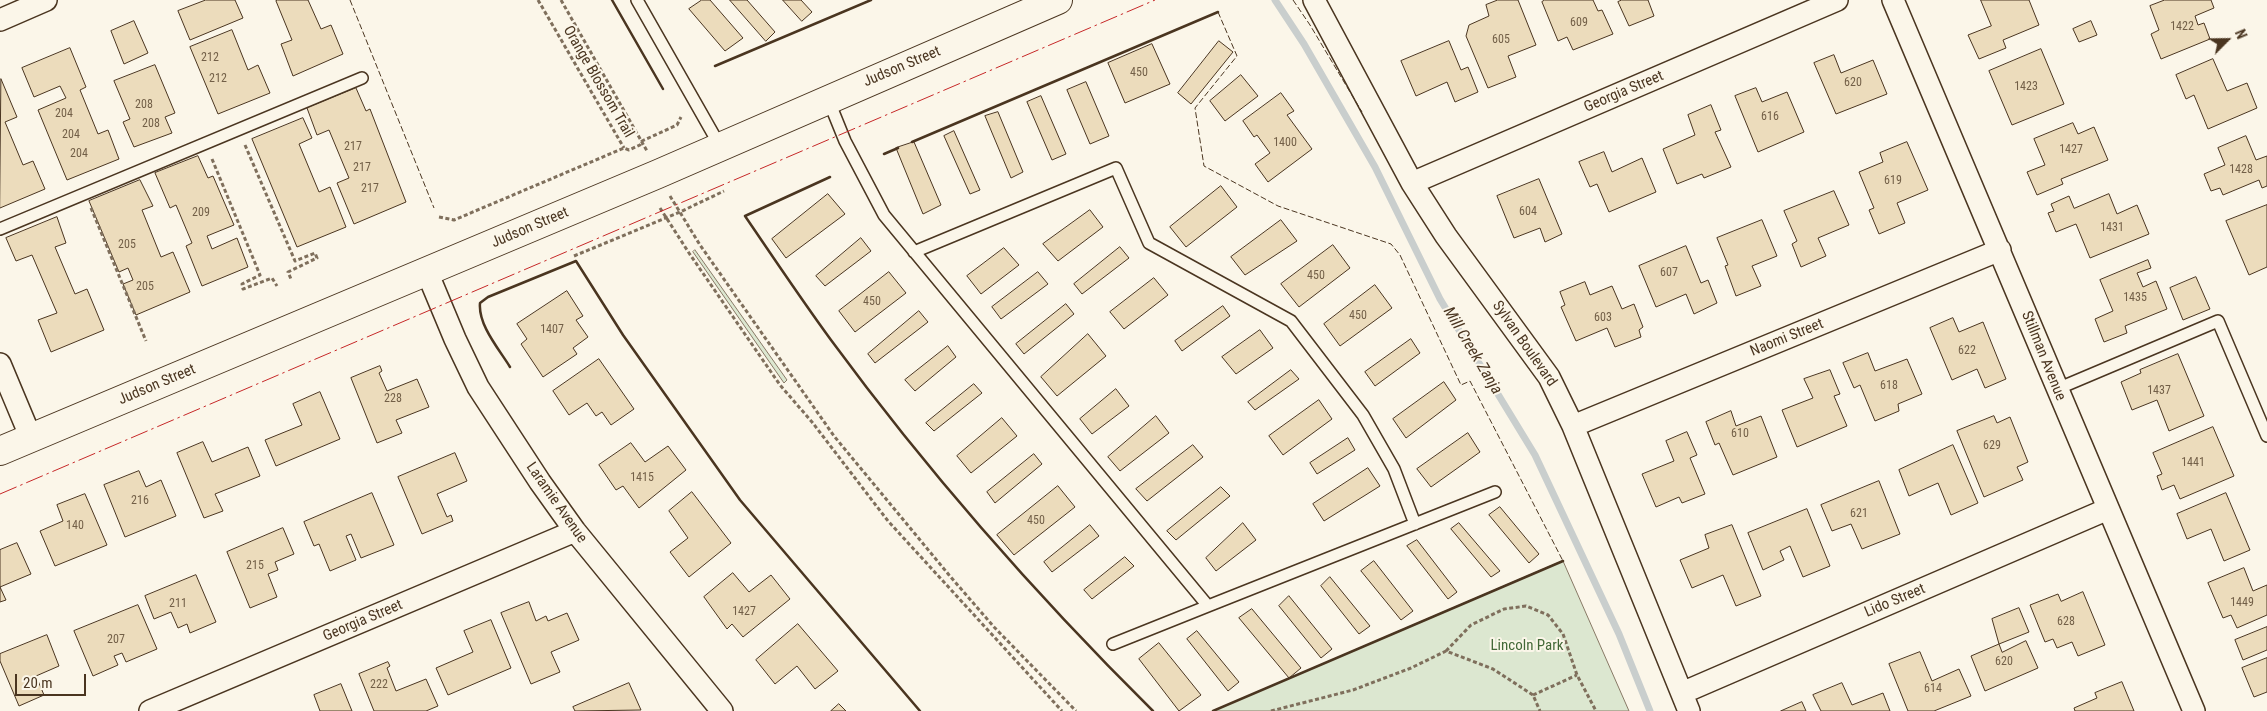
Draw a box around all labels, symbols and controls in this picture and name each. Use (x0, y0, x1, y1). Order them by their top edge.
north arrow (2202, 15, 2252, 65)
house number: 609 (1570, 16, 1588, 30)
house number: 1422 (2170, 20, 2194, 34)
street label: Orange Blossom Trail (559, 23, 637, 141)
text: N (2232, 27, 2250, 41)
house number: 605 (1492, 33, 1510, 47)
street label: Judson Street (861, 43, 943, 91)
house number: 212 (201, 51, 219, 65)
house number: 450 (1130, 66, 1148, 80)
street label: Georgia Street (1582, 67, 1666, 117)
house number: 212 (209, 72, 227, 86)
house number: 620 (1844, 76, 1862, 90)
house number: 1423 (2014, 80, 2038, 94)
house number: 208 (135, 98, 153, 112)
house number: 204 (55, 107, 73, 121)
house number: 616 (1761, 110, 1779, 124)
house number: 208 (142, 117, 160, 131)
house number: 204 (62, 128, 80, 142)
house number: 1400 (1273, 136, 1297, 150)
house number: 217 (344, 140, 362, 154)
house number: 1427 (2059, 143, 2083, 157)
house number: 204 (70, 147, 88, 161)
house number: 217 (353, 161, 371, 175)
house number: 1428 (2229, 163, 2253, 177)
house number: 619 (1884, 174, 1902, 188)
house number: 217 (361, 182, 379, 196)
street label: Judson Street (489, 204, 571, 252)
house number: 604 (1519, 205, 1537, 219)
house number: 209 (192, 206, 210, 220)
house number: 1431 (2100, 221, 2124, 235)
house number: 205 (118, 238, 136, 252)
house number: 607 (1660, 266, 1678, 280)
house number: 450 (1307, 269, 1325, 283)
house number: 205 (136, 280, 154, 294)
house number: 1435 (2123, 291, 2147, 305)
house number: 450 (863, 295, 881, 309)
street label: Sylvan Boulevard (1488, 298, 1560, 390)
water label: Mill Creek Zanja (1438, 304, 1506, 398)
house number: 450 (1349, 309, 1367, 323)
street label: Stillman Avenue (2017, 309, 2069, 403)
house number: 603 (1594, 311, 1612, 325)
street label: Naomi Street (1748, 315, 1826, 361)
house number: 1407 (540, 323, 564, 337)
house number: 622 (1958, 344, 1976, 358)
street label: Judson Street (116, 361, 198, 409)
house number: 618 (1880, 379, 1898, 393)
house number: 1437 (2147, 384, 2171, 398)
house number: 228 (384, 392, 402, 406)
house number: 610 (1731, 427, 1749, 441)
house number: 629 (1983, 439, 2001, 453)
house number: 1441 (2181, 456, 2205, 470)
street label: Laramie Avenue (522, 459, 590, 547)
house number: 1415 (630, 471, 654, 485)
house number: 216 (131, 494, 149, 508)
house number: 621 (1850, 507, 1868, 521)
house number: 450 (1027, 514, 1045, 528)
house number: 140 (66, 519, 84, 533)
house number: 215 (246, 559, 264, 573)
street label: Lido Street (1862, 580, 1928, 622)
street label: Georgia Street (321, 596, 405, 646)
house number: 1449 (2230, 596, 2254, 610)
house number: 211 (169, 597, 187, 611)
house number: 1427 (732, 605, 756, 619)
house number: 628 (2057, 615, 2075, 629)
house number: 207 (107, 633, 125, 647)
park label: Lincoln Park (1490, 637, 1564, 655)
house number: 620 (1995, 655, 2013, 669)
scale bar (18, 664, 89, 696)
text: 20 m (23, 674, 53, 692)
house number: 222 (370, 678, 388, 692)
house number: 614 (1924, 682, 1942, 696)

